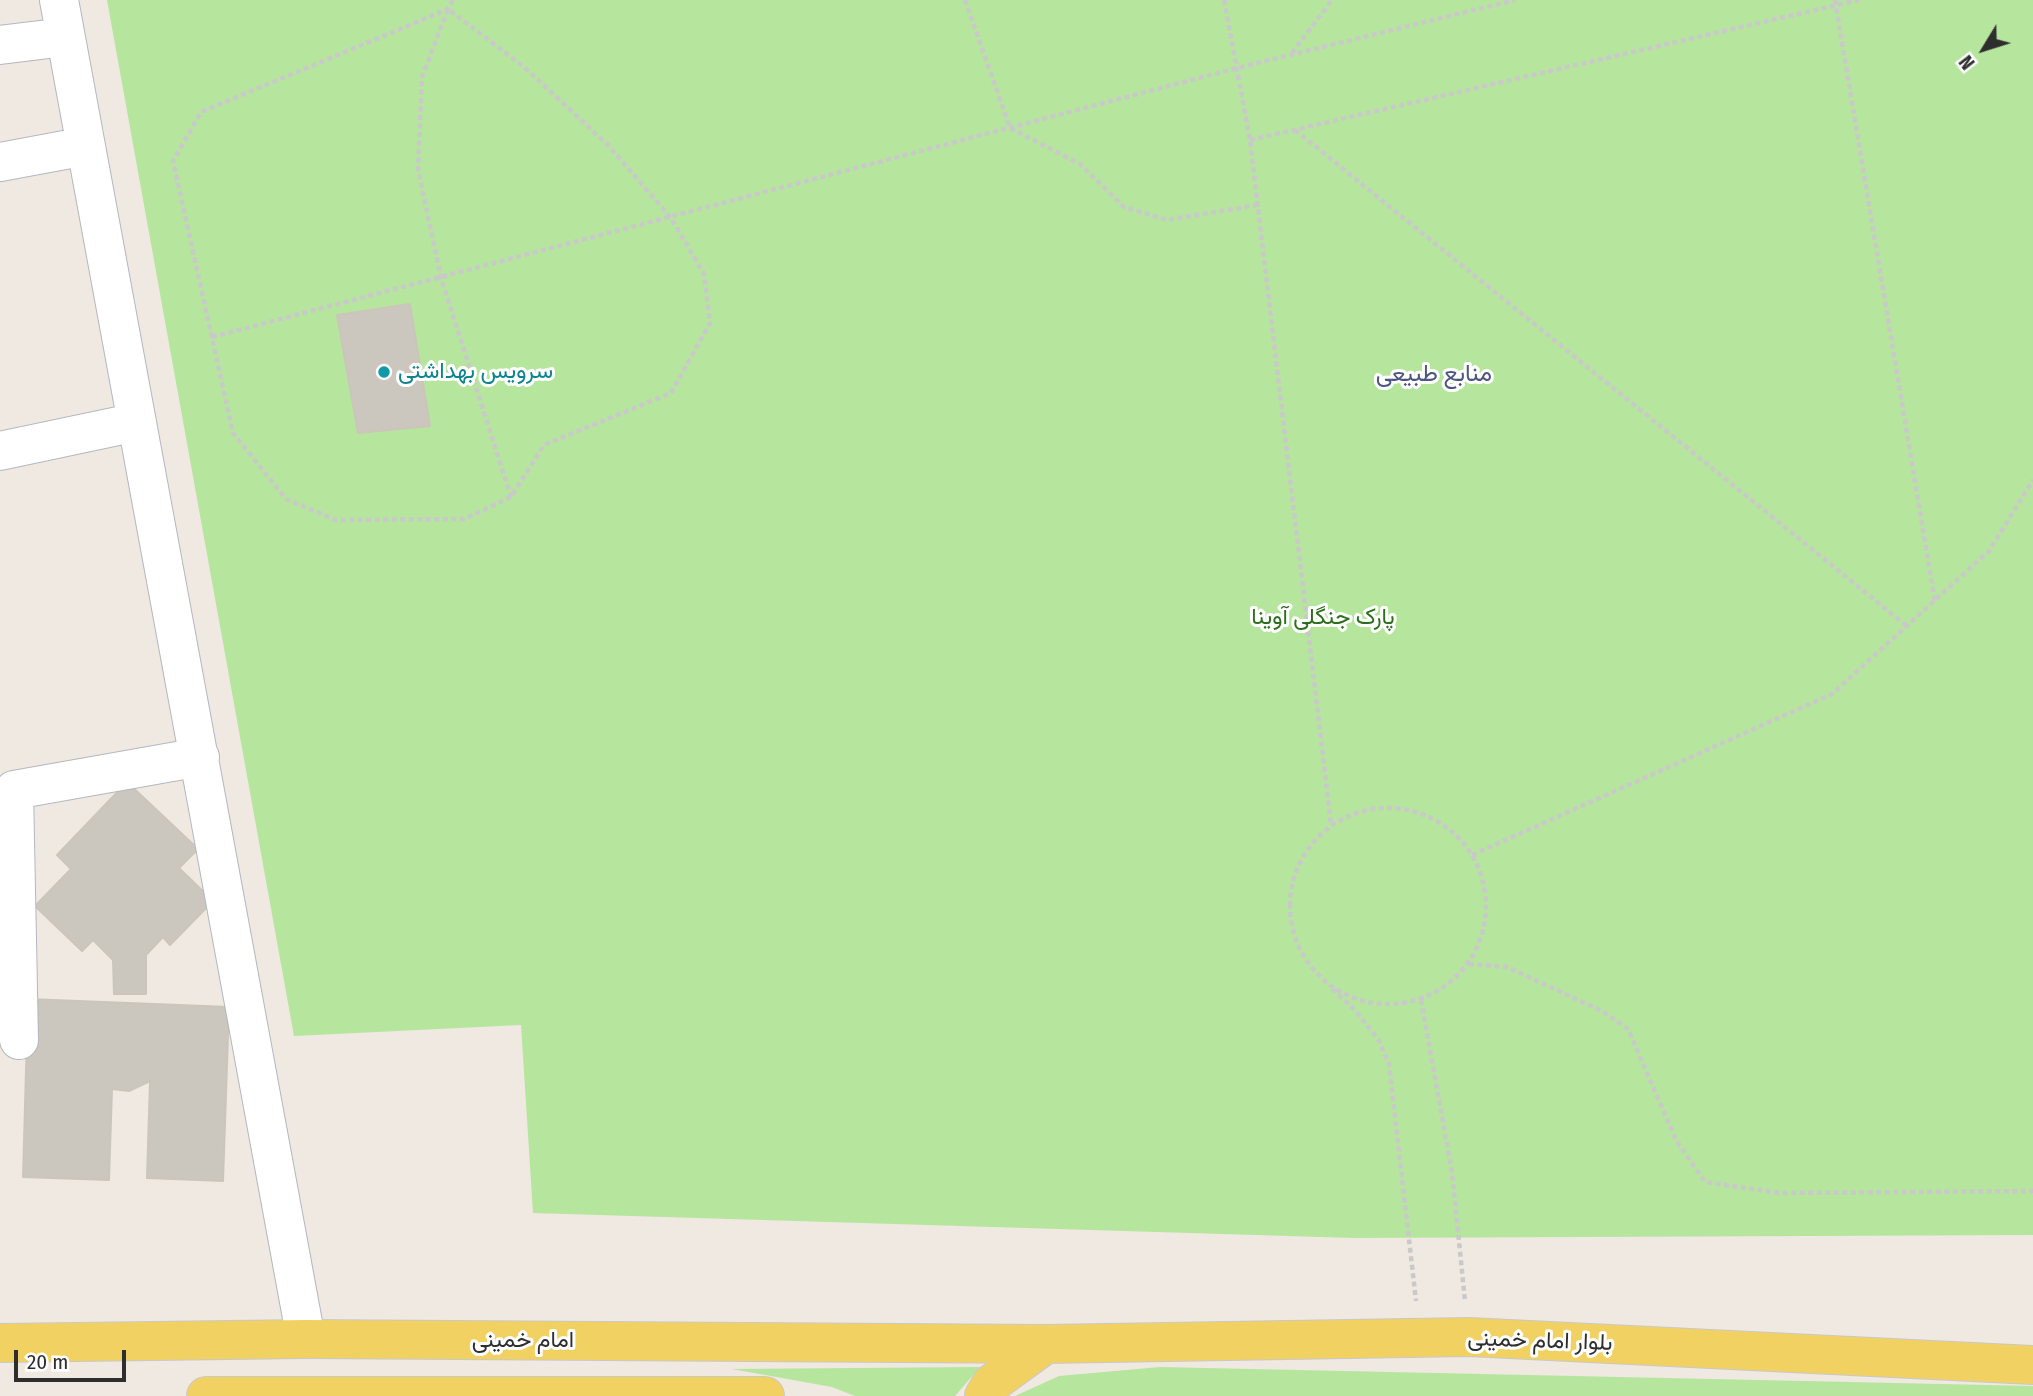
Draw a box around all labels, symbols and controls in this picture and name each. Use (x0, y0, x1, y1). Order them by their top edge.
north arrow (1949, 14, 2019, 84)
text: N (1954, 51, 1980, 74)
place label: سرویس بهداشتی (398, 358, 553, 386)
district label: منابع طبیعی (1376, 360, 1492, 388)
marker: سرویس بهداشتی (376, 364, 392, 380)
park label: پارک جنگلی آوینا (1251, 604, 1395, 632)
street label: بلوار امام خمینی (1467, 1325, 1613, 1357)
street label: امام خمینی (472, 1327, 574, 1355)
scale bar (18, 1336, 130, 1380)
text: 20 m (27, 1349, 68, 1375)

